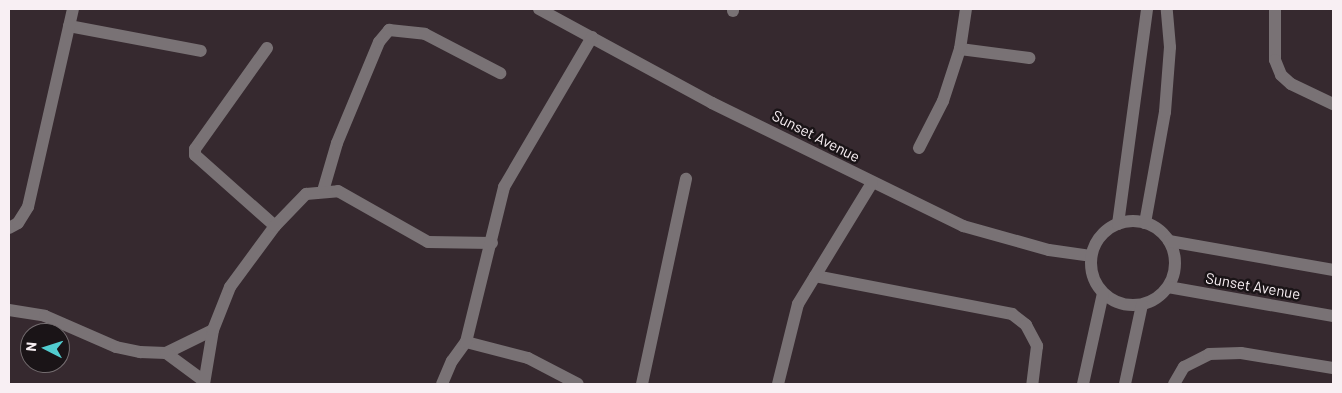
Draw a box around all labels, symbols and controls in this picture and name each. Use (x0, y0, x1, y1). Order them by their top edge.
street label: Sunset Avenue (769, 106, 863, 166)
street label: Sunset Avenue (1204, 269, 1302, 303)
north arrow (20, 323, 70, 373)
text: N (22, 341, 39, 352)

